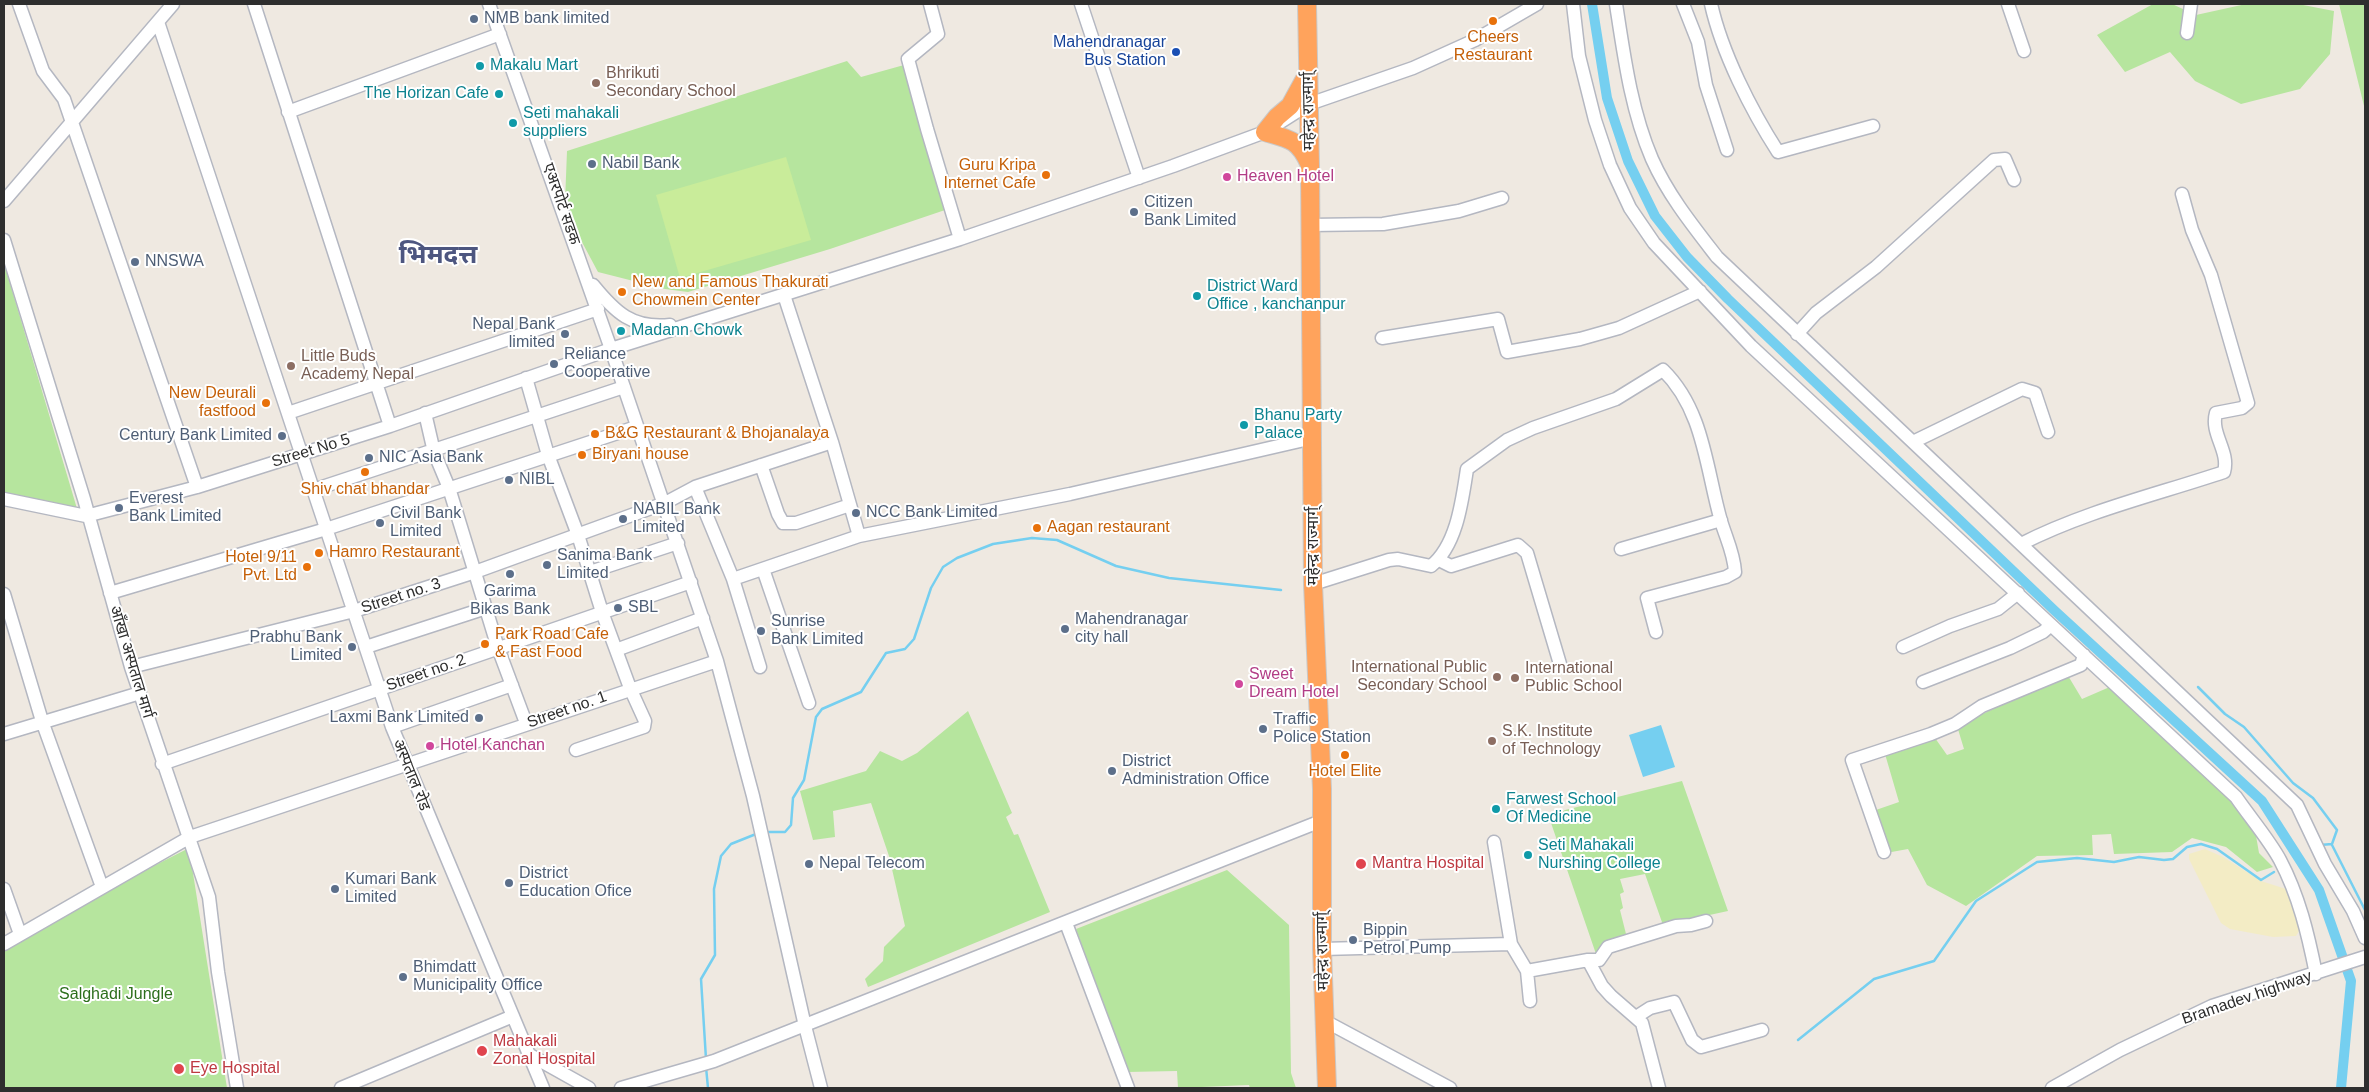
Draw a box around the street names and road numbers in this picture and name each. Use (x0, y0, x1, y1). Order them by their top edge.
street label: महेन्द्र राज्मार्ग् (1299, 72, 1319, 150)
street label: एअरपोर्ट सडक (538, 161, 584, 247)
street label: Street No 5 (269, 430, 353, 472)
street label: महेन्द्र राज्मार्ग् (1304, 507, 1324, 585)
street label: Street no. 3 (359, 574, 443, 618)
street label: आँखा अस्पताल मार्ग (105, 603, 157, 721)
street label: Street no. 2 (384, 650, 468, 696)
street label: Street no. 1 (525, 687, 609, 733)
street label: अस्पताल रोड (388, 736, 434, 814)
street label: महेन्द्र राज्मार्ग् (1313, 912, 1333, 990)
street label: Bramadev highway (2180, 967, 2314, 1029)

